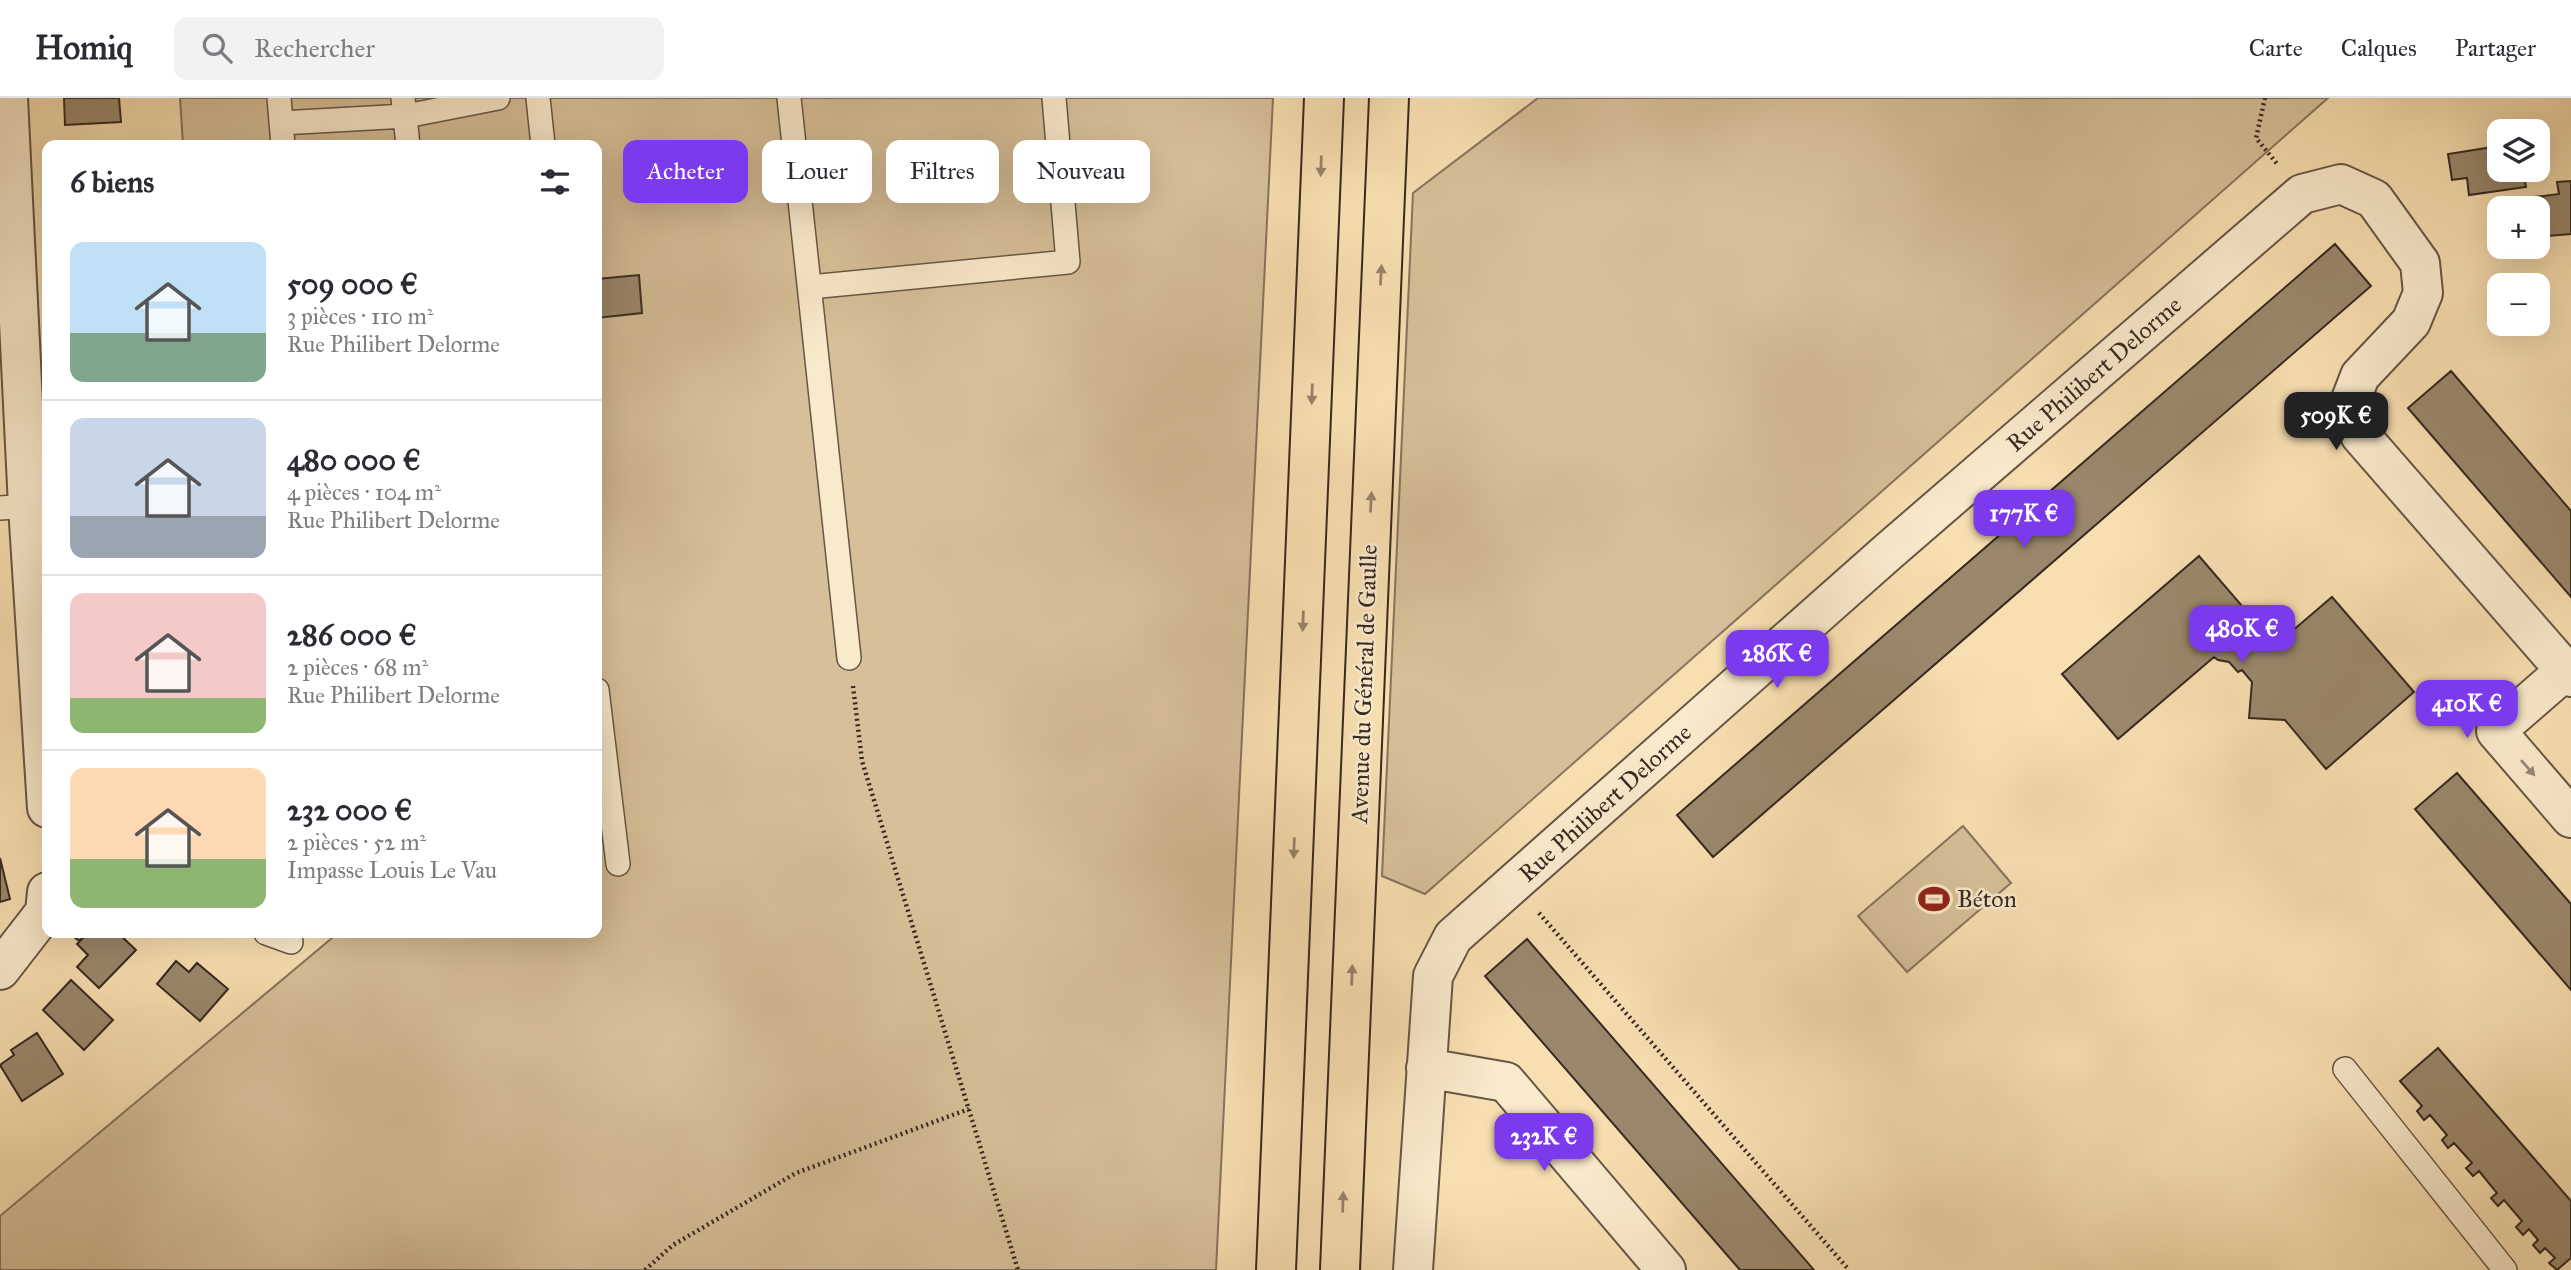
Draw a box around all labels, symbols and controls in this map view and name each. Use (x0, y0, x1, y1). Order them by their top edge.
search box (174, 17, 664, 80)
text: Homiq (35, 28, 132, 68)
icon: search (198, 29, 236, 67)
text: Rechercher (254, 32, 375, 64)
text: Carte (2249, 33, 2303, 63)
text: Calques (2341, 33, 2417, 63)
text: Partager (2455, 33, 2536, 63)
map controls (2487, 119, 2550, 336)
button: layers (2487, 119, 2550, 182)
chip: Acheter (623, 140, 748, 203)
chip: Louer (762, 140, 872, 203)
chip: Filtres (886, 140, 999, 203)
chip: Nouveau (1013, 140, 1150, 203)
one-way arrow (1316, 155, 1327, 177)
icon: filters (536, 163, 574, 201)
text: 6 biens (70, 164, 154, 200)
button: + (2487, 196, 2550, 259)
one-way arrow (1376, 264, 1387, 286)
text: 509 000 € (287, 266, 418, 302)
icon: home (126, 270, 210, 354)
button: − (2487, 273, 2550, 336)
street label: Rue Philibert Delorme (2000, 290, 2188, 458)
text: 3 pièces · 110 m² (287, 302, 433, 330)
text: Rue Philibert Delorme (287, 330, 500, 358)
one-way arrow (1306, 383, 1317, 405)
pin: 509K € (2279, 392, 2393, 452)
text: 509K € (2300, 401, 2372, 429)
text: 480 000 € (287, 442, 421, 478)
icon: home (126, 446, 210, 530)
text: 4 pièces · 104 m² (287, 478, 441, 506)
pin: 177K € (1967, 490, 2081, 550)
one-way arrow (1366, 491, 1377, 513)
text: 177K € (1990, 499, 2058, 527)
text: Rue Philibert Delorme (287, 506, 500, 534)
street label: Avenue du Général de Gaulle (1344, 544, 1384, 825)
pin: 480K € (2185, 606, 2299, 665)
one-way arrow (1297, 610, 1308, 632)
text: 480K € (2205, 614, 2279, 642)
text: 286 000 € (287, 617, 417, 653)
icon: home (126, 621, 210, 705)
pin: 286K € (1720, 630, 1834, 690)
text: 286K € (1742, 639, 1812, 667)
text: 2 pièces · 68 m² (287, 653, 428, 681)
pin: 410K € (2410, 680, 2524, 740)
text: Rue Philibert Delorme (287, 681, 500, 709)
text: 410K € (2432, 689, 2502, 717)
street label: Rue Philibert Delorme (1512, 718, 1698, 888)
one-way arrow (2520, 760, 2535, 777)
text: 232 000 € (287, 792, 412, 828)
icon: home (126, 796, 210, 880)
text: 2 pièces · 52 m² (287, 828, 426, 856)
one-way arrow (1288, 837, 1299, 859)
text: Impasse Louis Le Vau (287, 856, 497, 884)
sports icon: Béton (1917, 882, 1951, 916)
place label: Béton (1957, 884, 2017, 914)
one-way arrow (1346, 963, 1357, 985)
pin: 232K € (1487, 1114, 1601, 1173)
text: 232K € (1510, 1122, 1578, 1150)
one-way arrow (1337, 1191, 1348, 1213)

